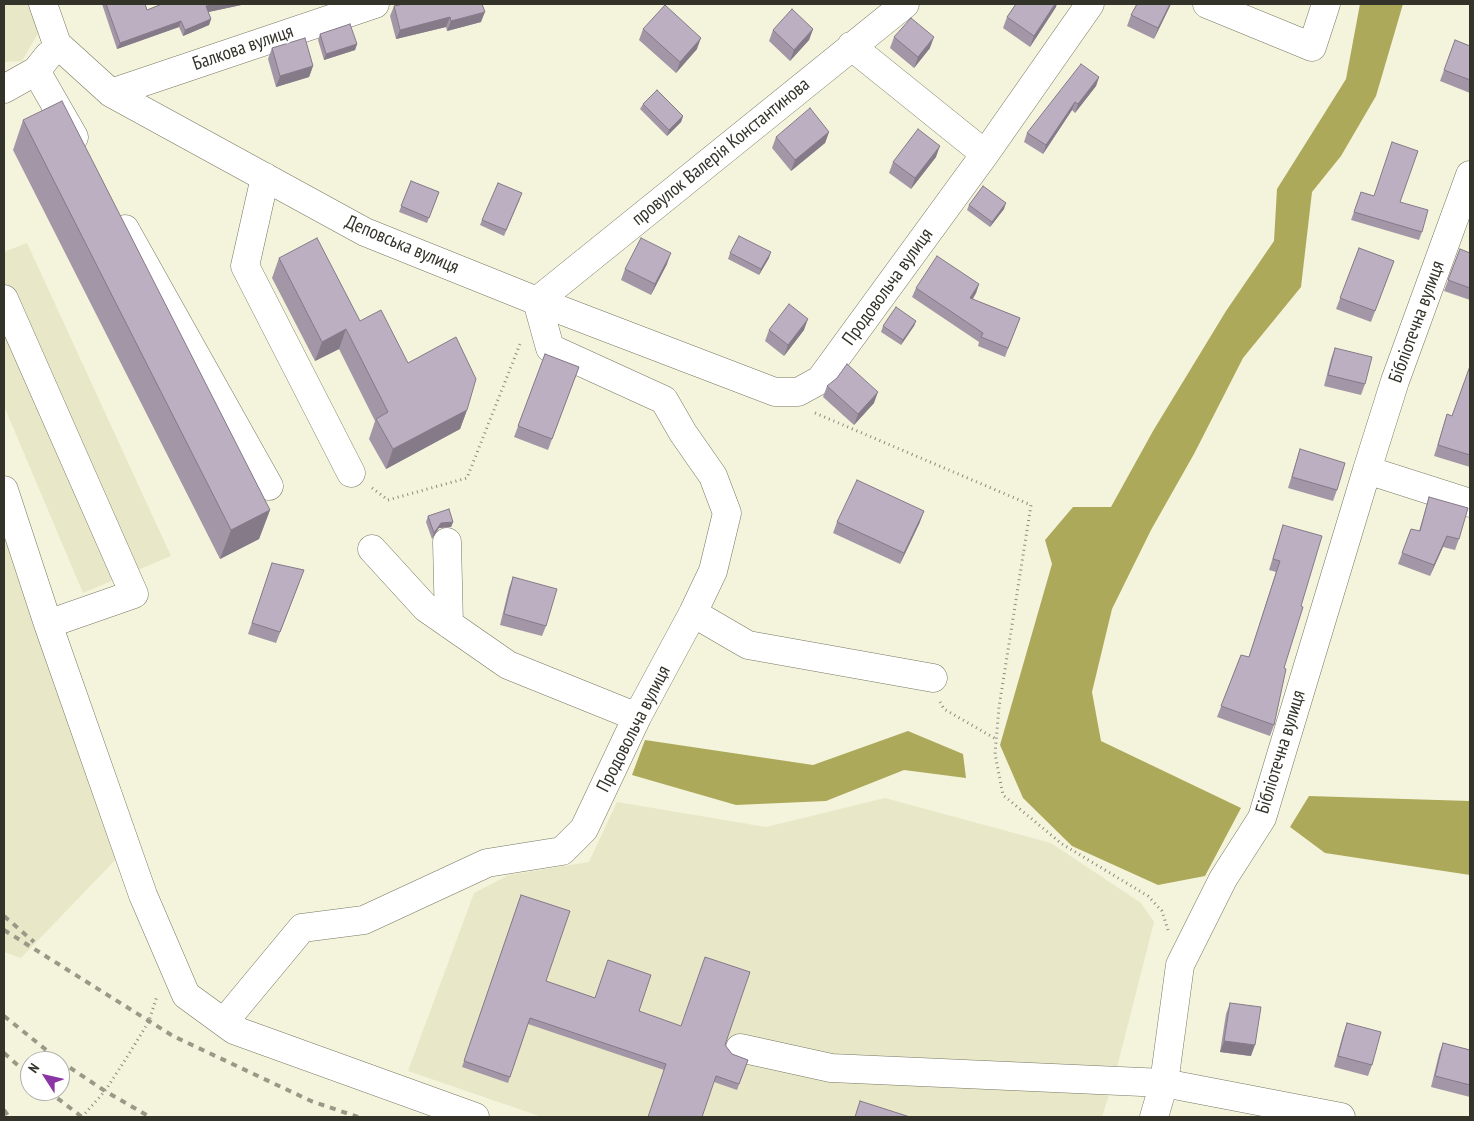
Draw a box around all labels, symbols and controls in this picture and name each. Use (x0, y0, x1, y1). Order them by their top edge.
street label: Балкова вулиця (190, 20, 296, 76)
street label: провулок Валерія Константинова (628, 73, 814, 231)
street label: Деповська вулиця (342, 211, 462, 279)
street label: Продовольча вулиця (838, 224, 938, 350)
street label: Бібліотечна вулиця (1384, 258, 1450, 386)
street label: Продовольча вулиця (592, 662, 676, 796)
street label: Бібліотечна вулиця (1251, 687, 1311, 817)
north arrow (20, 1051, 70, 1101)
text: N (24, 1060, 43, 1076)

